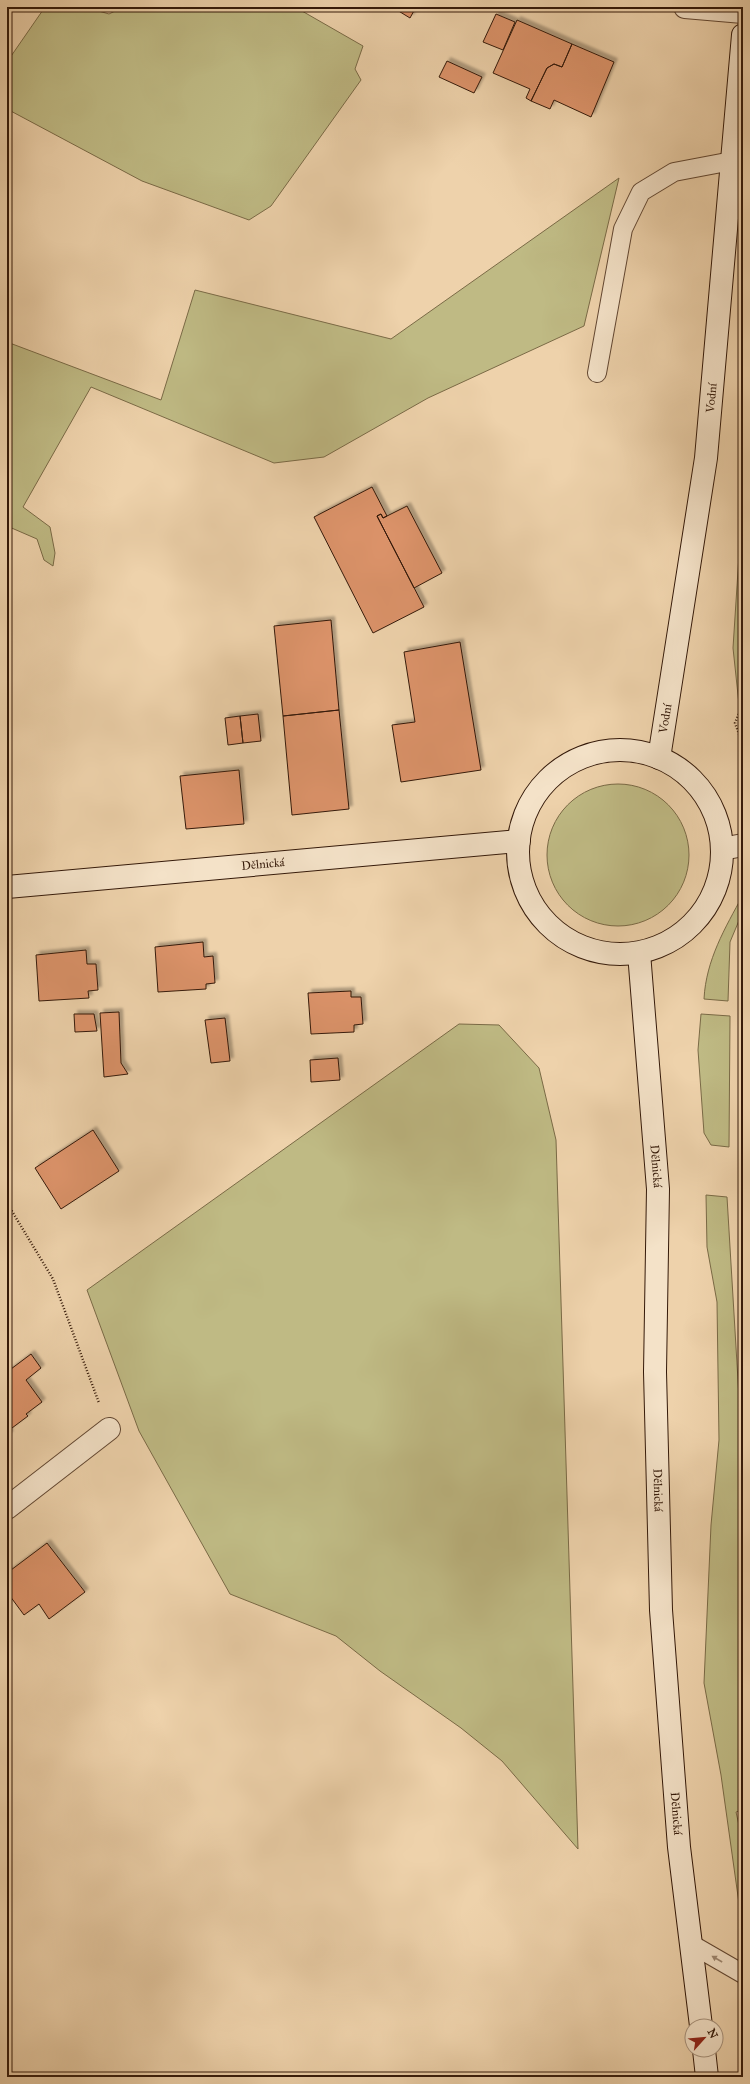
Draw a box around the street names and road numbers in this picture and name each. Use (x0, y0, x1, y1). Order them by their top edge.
street label: Vodní (703, 382, 720, 414)
street label: Vodní (656, 702, 674, 735)
street label: Dělnická (241, 855, 286, 873)
street label: Dělnická (647, 1144, 665, 1189)
street label: Dělnická (650, 1468, 666, 1513)
street label: Dělnická (668, 1791, 685, 1837)

